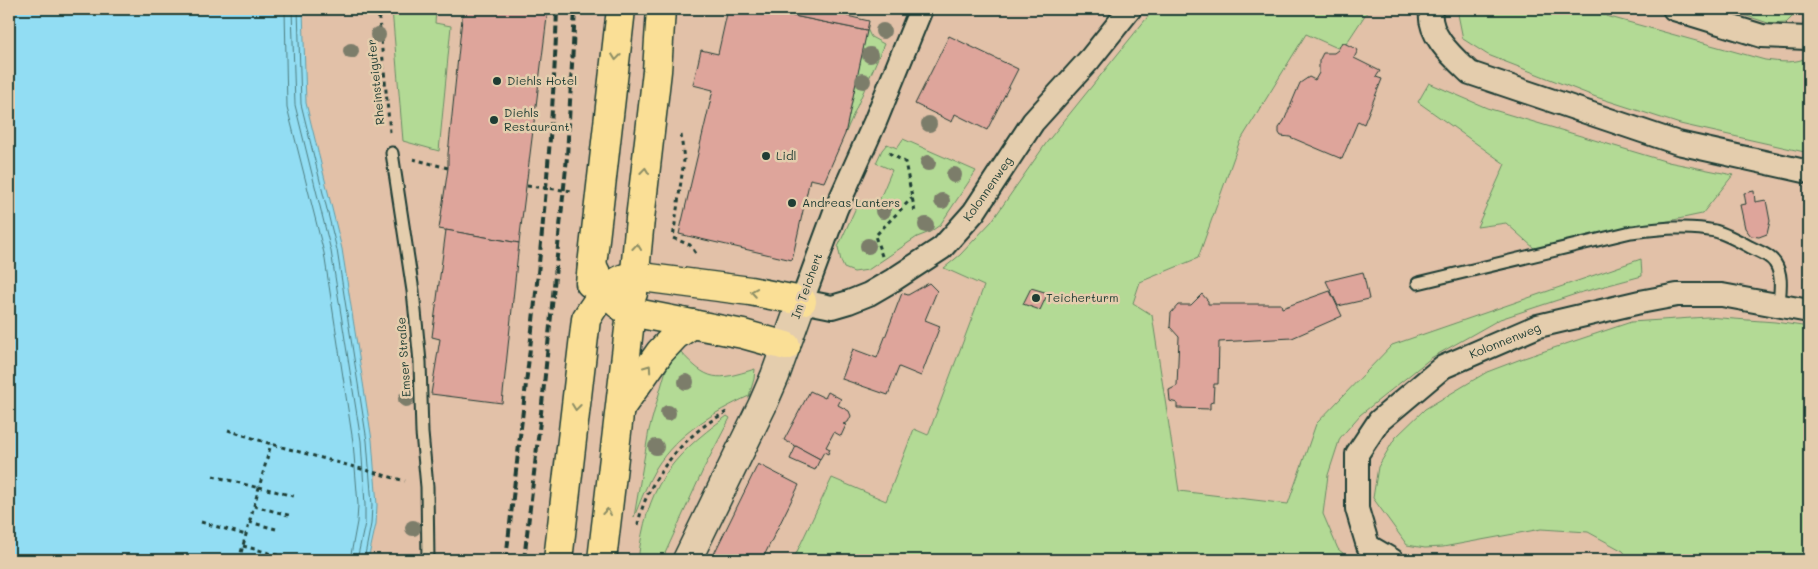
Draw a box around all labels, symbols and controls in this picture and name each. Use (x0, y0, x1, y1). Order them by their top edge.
street label: Rheinsteigufer (363, 38, 387, 126)
one-way arrow (611, 54, 622, 62)
place label: Diehls Hotel (507, 72, 577, 88)
marker: Diehls Hotel (491, 75, 503, 87)
place label: Diehls Restaurant (504, 104, 570, 134)
marker: Diehls Restaurant (488, 114, 500, 126)
place label: Lidl (776, 147, 797, 163)
marker: Lidl (760, 150, 772, 162)
street label: Kolonnenweg (959, 153, 1015, 224)
one-way arrow (640, 166, 651, 174)
place label: Andreas Lanters (802, 194, 900, 210)
marker: Andreas Lanters (786, 197, 798, 209)
one-way arrow (631, 243, 642, 251)
street label: Im Teichert (787, 250, 825, 321)
one-way arrow (750, 287, 758, 298)
place label: Teicherturm (1046, 289, 1119, 305)
marker: Teicherturm (1030, 292, 1042, 304)
street label: Emser Straße (392, 317, 414, 398)
street label: Kolonnenweg (1467, 318, 1543, 362)
one-way arrow (642, 364, 651, 374)
one-way arrow (571, 404, 582, 412)
one-way arrow (601, 508, 612, 516)

